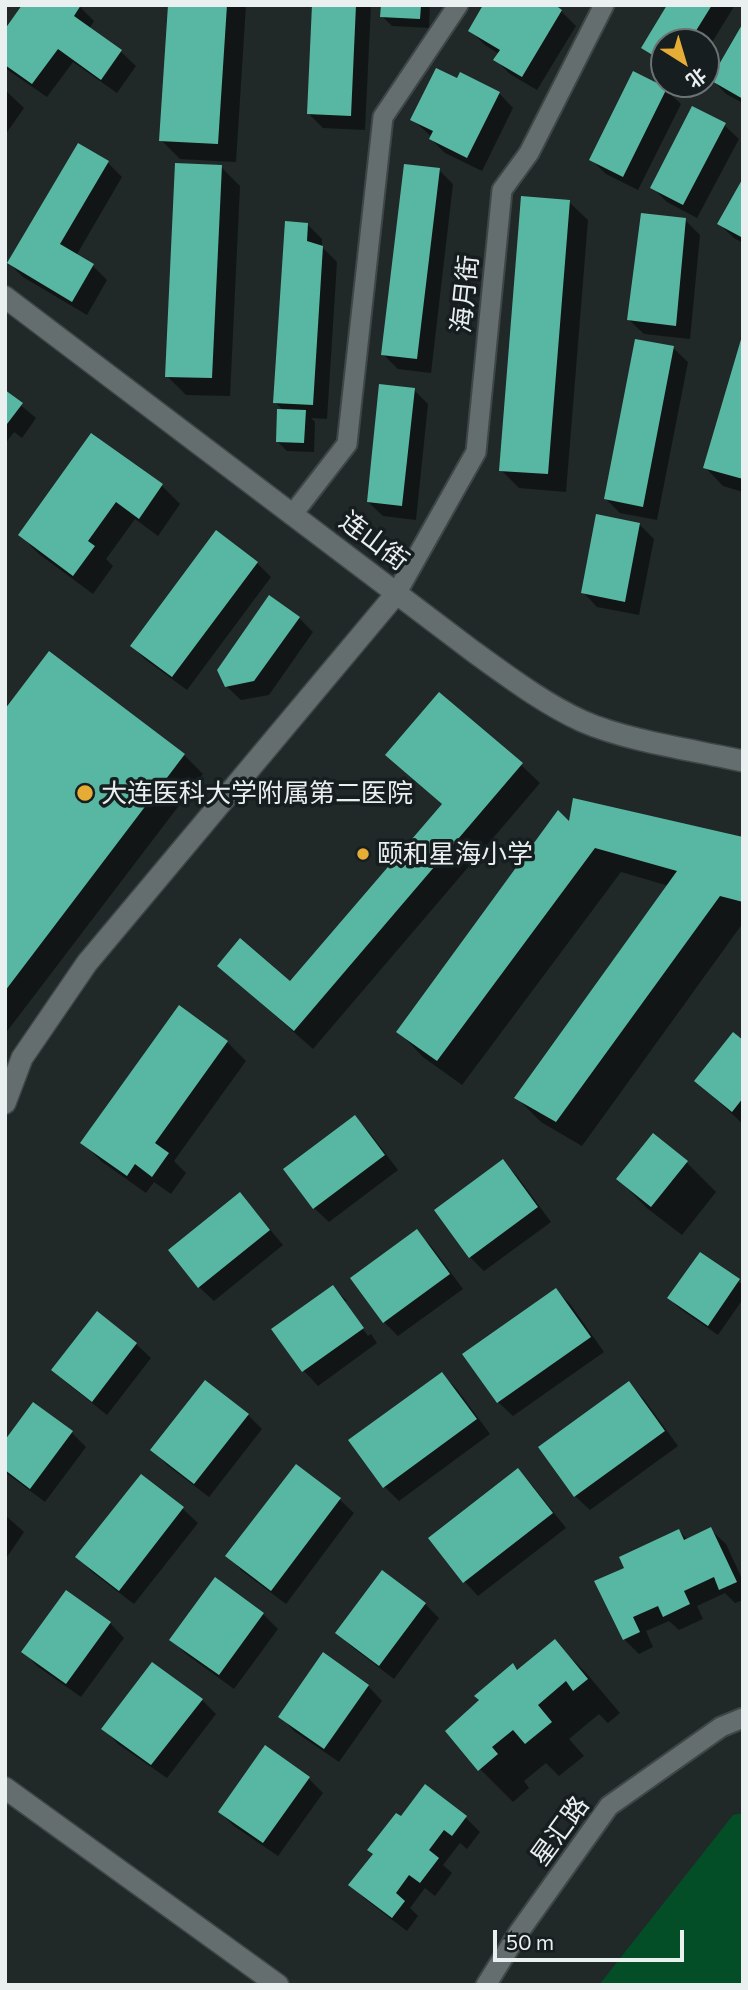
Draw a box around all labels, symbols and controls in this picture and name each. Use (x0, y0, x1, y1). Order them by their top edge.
north arrow (650, 28, 720, 98)
text: 北 (682, 64, 711, 93)
street label: 海月街 (445, 254, 485, 334)
street label: 连山街 (333, 505, 415, 577)
place label: 大连医科大学附属第二医院 (101, 777, 413, 809)
marker: 大连医科大学附属第二医院 (75, 783, 95, 803)
place label: 颐和星海小学 (377, 838, 533, 870)
marker: 颐和星海小学 (355, 846, 371, 862)
street label: 星汇路 (524, 1790, 596, 1872)
scale bar (496, 1916, 687, 1960)
text: 50 m (506, 1929, 554, 1954)

